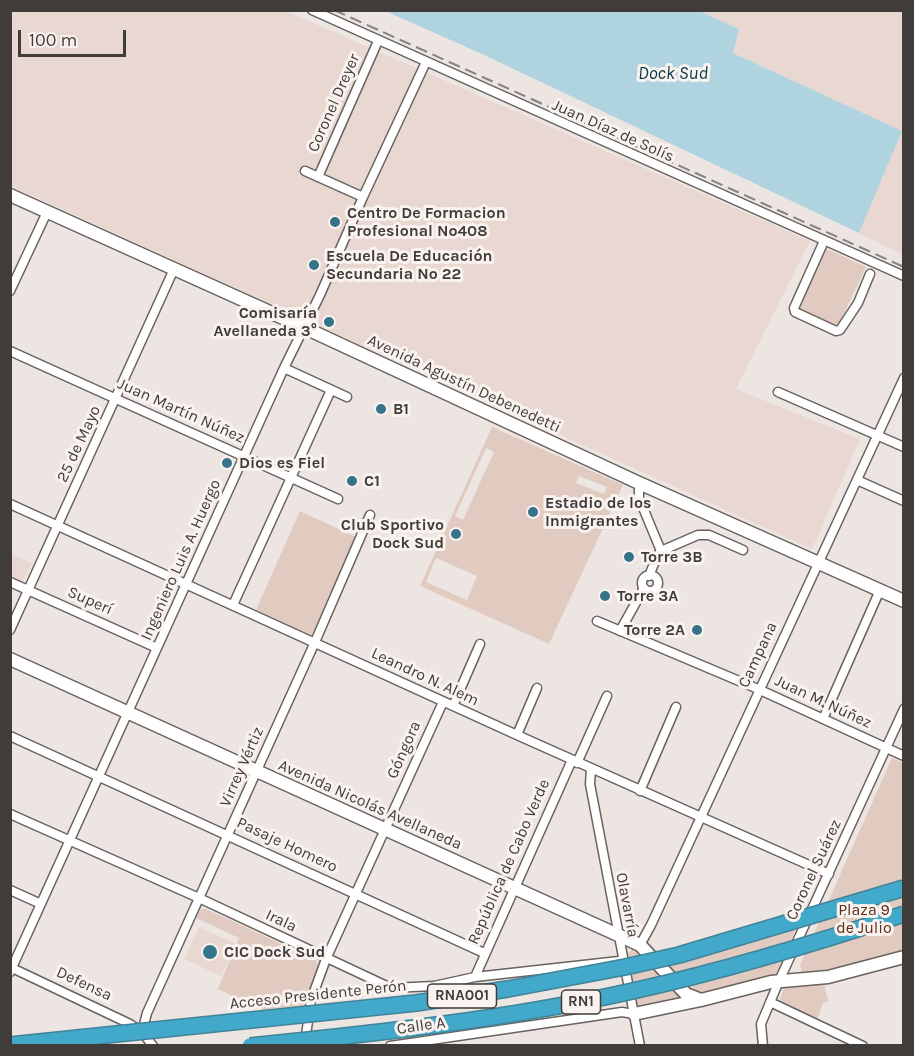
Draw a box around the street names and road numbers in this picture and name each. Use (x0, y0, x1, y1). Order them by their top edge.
street label: Coronel Dreyer (304, 51, 364, 155)
street label: Juan Díaz de Solís (549, 95, 677, 167)
street label: Avenida Agustín Debenedetti (364, 331, 564, 437)
street label: Juan Martín Núñez (115, 374, 247, 448)
street label: 25 de Mayo (53, 403, 105, 485)
street label: Ingeniero Luis A. Huergo (137, 477, 225, 643)
street label: Superí (64, 583, 116, 619)
street label: Campana (734, 619, 782, 691)
street label: Leandro N. Alem (368, 644, 482, 710)
street label: Juan M. Núñez (771, 671, 875, 733)
street label: Góngora (383, 718, 425, 782)
street label: Virrey Vértiz (216, 724, 268, 810)
street label: Avenida Nicolás Avellaneda (275, 756, 465, 854)
street label: República de Cabo Verde (464, 776, 554, 948)
street label: Pasaje Homero (234, 813, 340, 877)
street label: Coronel Suárez (782, 817, 846, 923)
street label: Olavarría (611, 871, 643, 939)
street label: Irala (262, 905, 300, 937)
street label: Defensa (53, 963, 115, 1005)
street label: Acceso Presidente Perón (229, 976, 407, 1014)
road number: RNA001 (428, 984, 496, 1008)
road number: RN1 (562, 990, 600, 1014)
street label: Calle A (396, 1013, 446, 1039)

